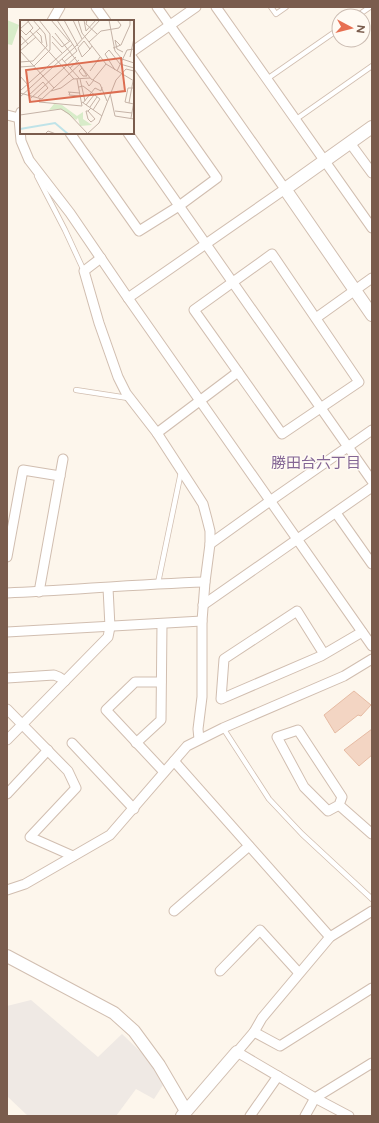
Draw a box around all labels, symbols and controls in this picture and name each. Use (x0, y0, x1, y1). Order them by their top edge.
north arrow (331, 8, 371, 48)
inset map (20, 20, 134, 134)
text: N (353, 24, 367, 34)
district label: 勝田台六丁目 (271, 454, 361, 472)

